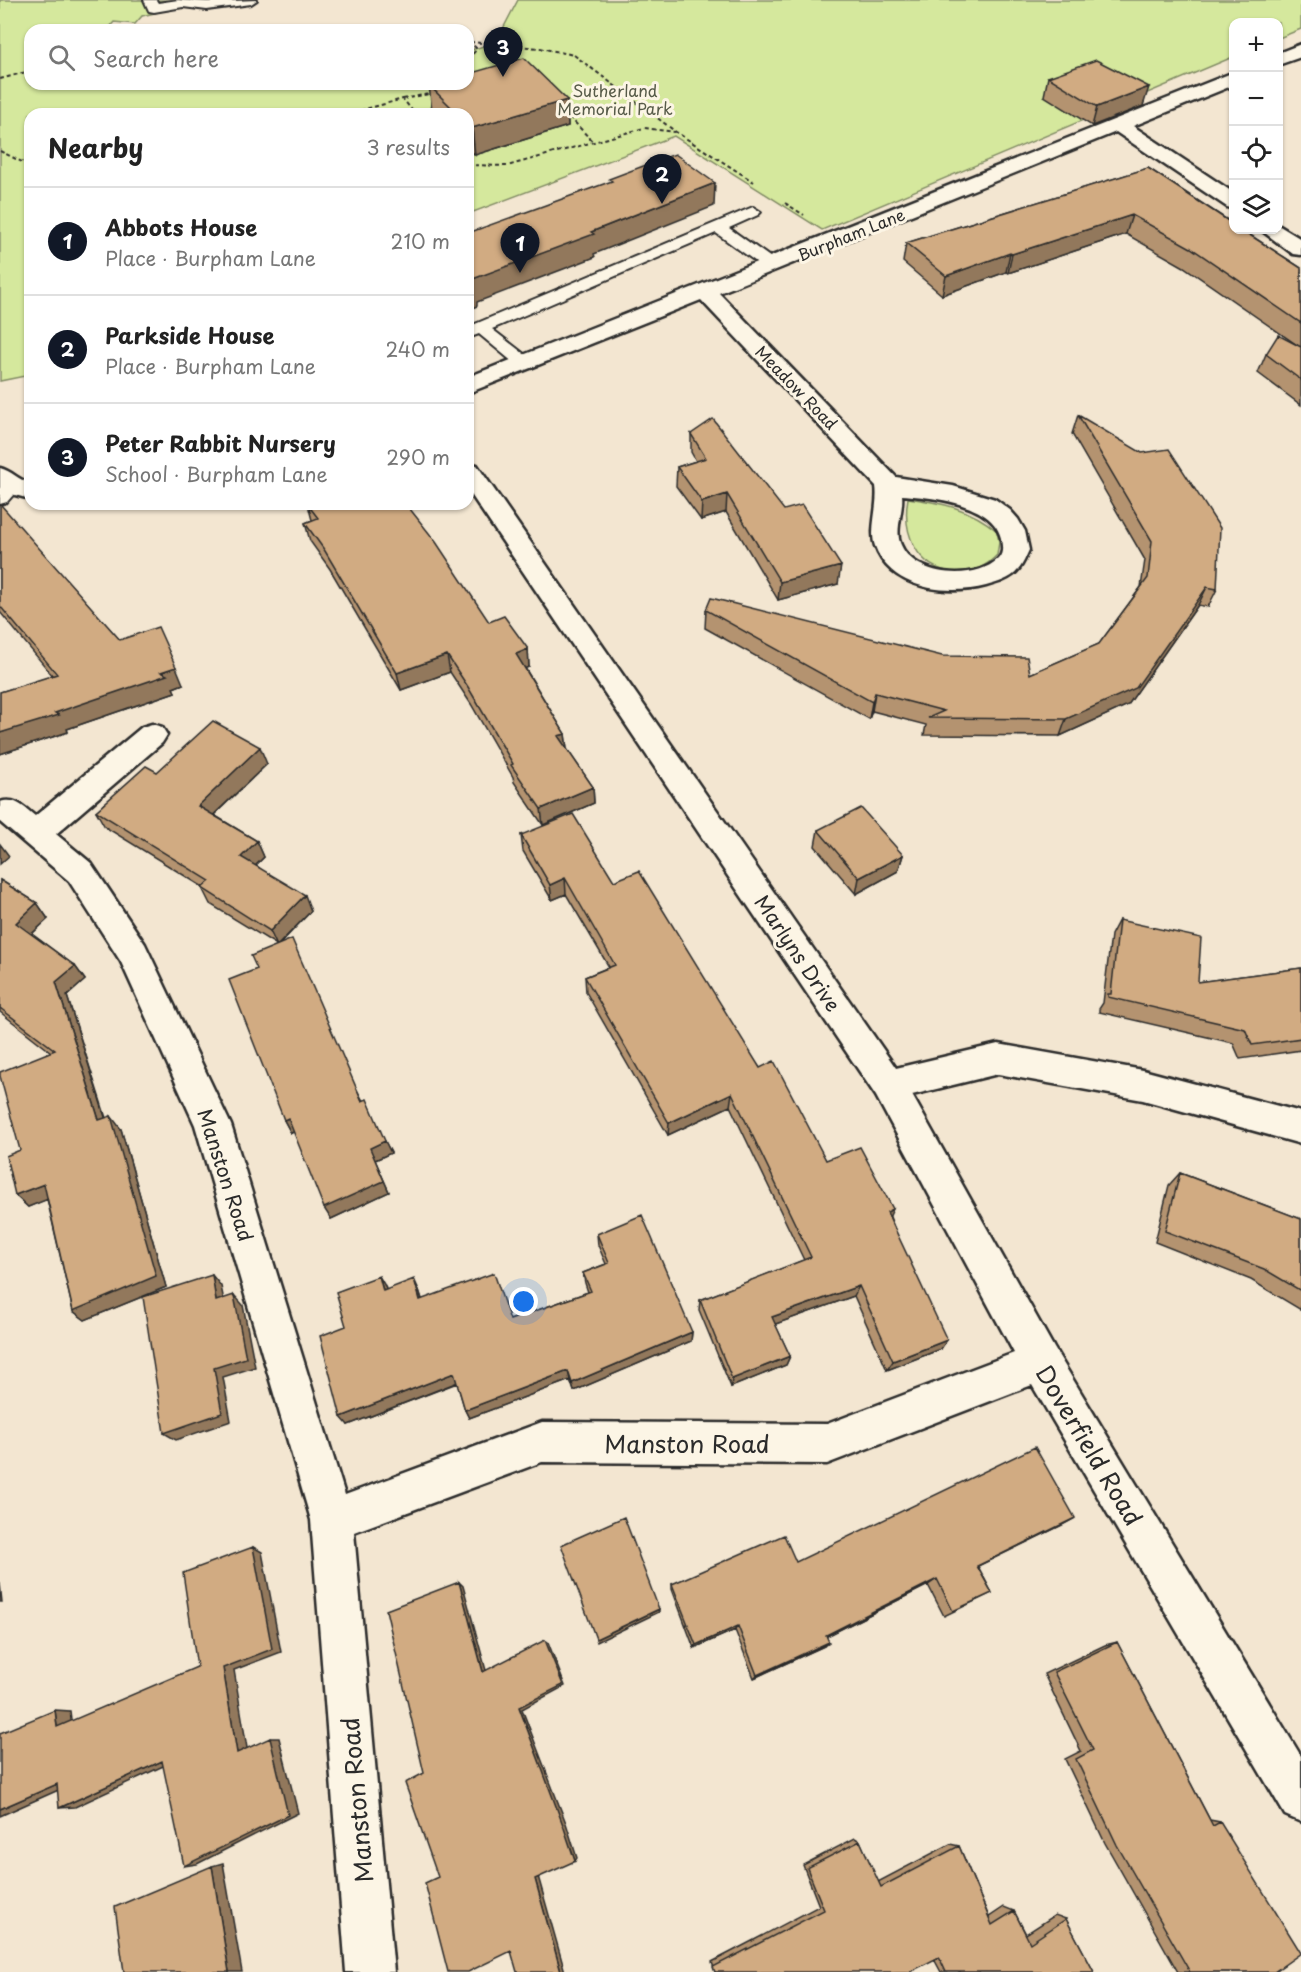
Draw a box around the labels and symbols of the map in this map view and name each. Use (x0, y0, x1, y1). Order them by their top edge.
pin: 3 (484, 28, 522, 77)
park label: Sutherland Memorial Park (557, 78, 673, 120)
pin: 2 (642, 154, 682, 204)
street label: Burpham Lane (794, 202, 908, 266)
pin: 1 (500, 224, 540, 273)
street label: Meadow Road (750, 339, 844, 435)
street label: Marlyns Drive (748, 889, 848, 1017)
street label: Manston Road (190, 1105, 262, 1245)
your location (509, 1287, 538, 1316)
street label: Doverfield Road (1028, 1358, 1152, 1532)
street label: Manston Road (604, 1425, 770, 1461)
street label: Manston Road (331, 1716, 381, 1884)

